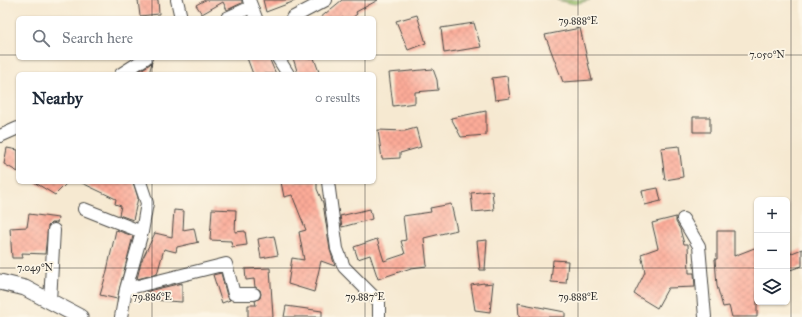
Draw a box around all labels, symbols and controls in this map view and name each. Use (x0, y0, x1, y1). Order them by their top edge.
text: 79.888°E (558, 15, 598, 27)
search box (16, 16, 376, 60)
icon: search (30, 27, 52, 49)
text: Search here (62, 29, 133, 47)
text: 7.050°N (749, 49, 785, 61)
text: Nearby (32, 88, 83, 109)
text: 0 results (315, 90, 360, 106)
map controls (754, 197, 790, 305)
button: + (754, 197, 790, 233)
button: − (754, 233, 790, 269)
text: 7.049°N (17, 262, 54, 274)
button: layers (754, 269, 790, 305)
text: 79.886°E (132, 291, 172, 303)
text: 79.887°E (345, 291, 385, 303)
text: 79.888°E (558, 291, 598, 303)

